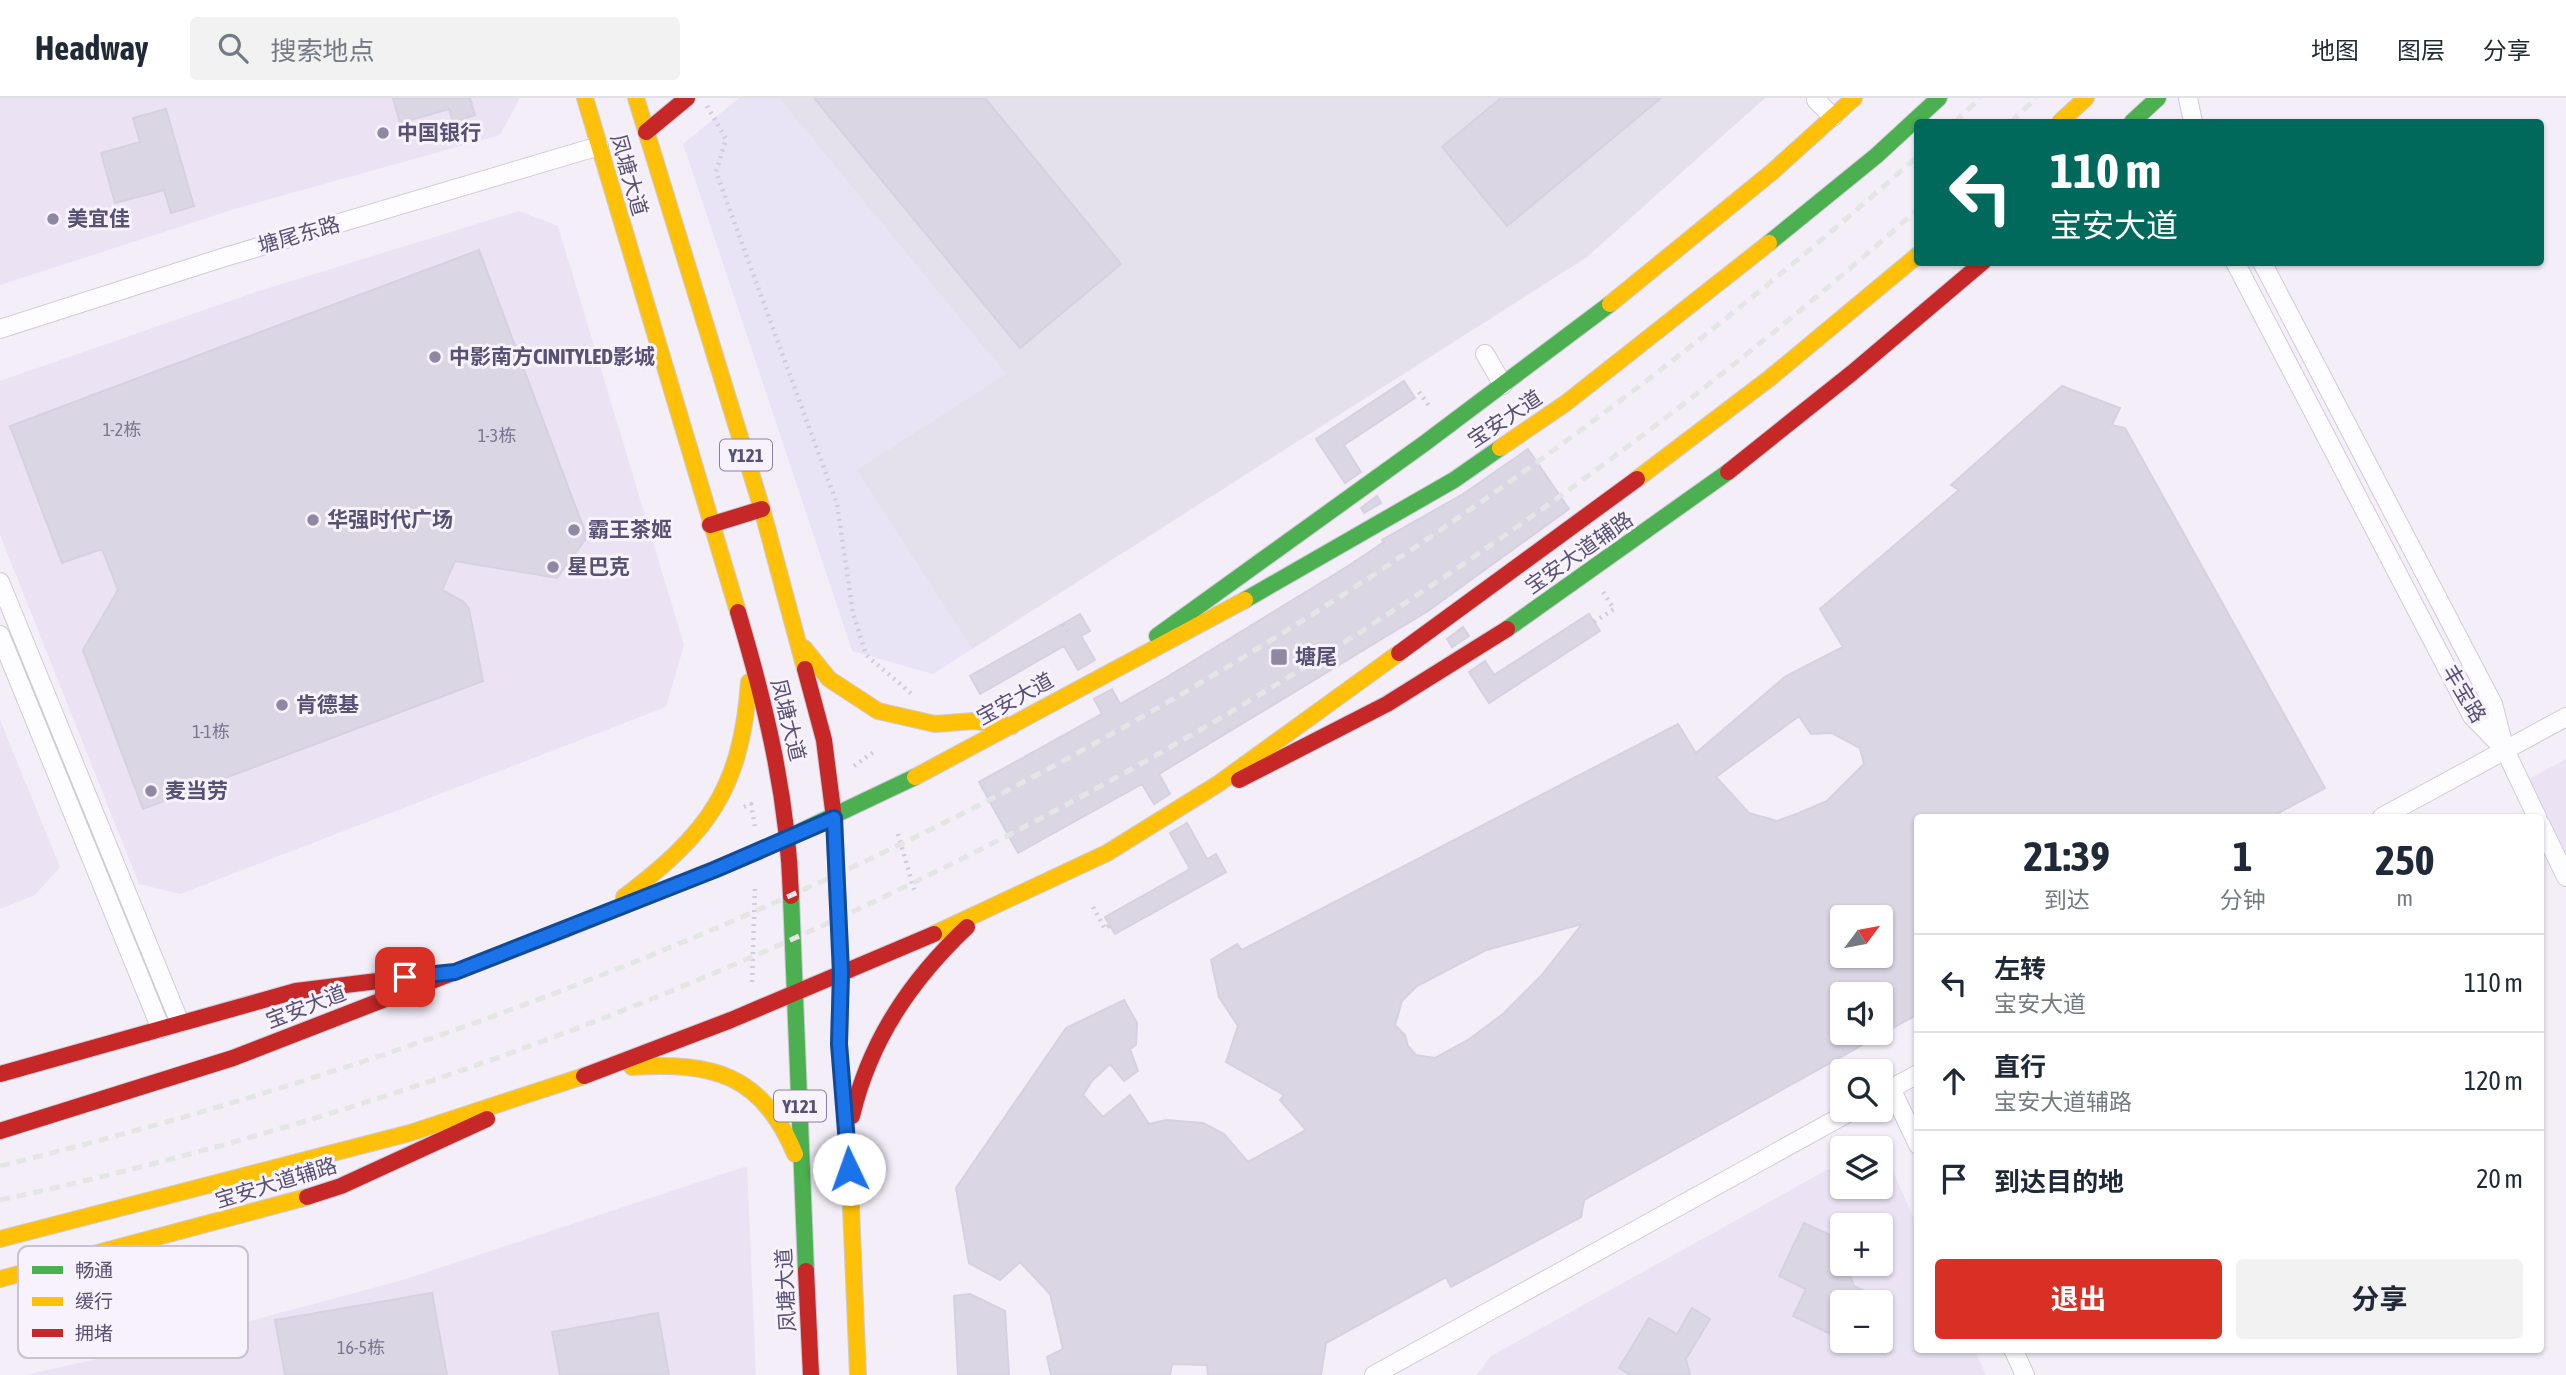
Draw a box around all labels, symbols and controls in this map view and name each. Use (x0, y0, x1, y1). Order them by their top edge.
search box (190, 17, 680, 80)
text: Headway (35, 29, 148, 67)
icon: search (214, 29, 252, 67)
text: 搜索地点 (270, 36, 374, 66)
text: 地图 (2311, 37, 2359, 64)
text: 图层 (2397, 37, 2445, 64)
text: 分享 (2483, 37, 2531, 64)
place label: 中国银行 (397, 120, 481, 144)
marker: 中国银行 (375, 125, 391, 141)
street label: 凤塘大道 (607, 131, 653, 218)
text: 110 m (2050, 142, 2161, 198)
icon: left (1935, 147, 2026, 238)
place label: 美宜佳 (67, 206, 130, 230)
text: 宝安大道 (2050, 207, 2178, 244)
marker: 美宜佳 (45, 211, 61, 227)
street label: 塘尾东路 (255, 211, 342, 257)
place label: 中影南方CINITYLED影城 (449, 344, 655, 368)
marker: 中影南方CINITYLED影城 (427, 349, 443, 365)
street label: 宝安大道 (1463, 385, 1546, 452)
house number: 1-2栋 (103, 419, 141, 440)
house number: 1-3栋 (478, 425, 516, 446)
road number: Y121 (720, 440, 772, 470)
street label: 宝安大道辅路 (1520, 506, 1637, 598)
place label: 华强时代广场 (327, 507, 453, 531)
marker: 华强时代广场 (305, 512, 321, 528)
place label: 霸王茶姬 (588, 517, 672, 541)
marker: 霸王茶姬 (566, 522, 582, 538)
place label: 星巴克 (567, 554, 630, 578)
marker: 星巴克 (545, 559, 561, 575)
place label: 塘尾 (1295, 644, 1337, 668)
marker: 塘尾 (1269, 647, 1289, 667)
street label: 丰宝路 (2438, 660, 2491, 727)
street label: 宝安大道 (972, 667, 1057, 729)
street label: 凤塘大道 (767, 676, 811, 763)
place label: 肯德基 (296, 692, 359, 716)
marker: 肯德基 (274, 697, 290, 713)
house number: 1-1栋 (192, 721, 230, 742)
place label: 麦当劳 (165, 778, 228, 802)
marker: 麦当劳 (143, 783, 159, 799)
text: 21:39 (2024, 832, 2110, 880)
text: 1 (2233, 832, 2252, 880)
text: 250 (2375, 836, 2434, 884)
text: m (2397, 885, 2413, 911)
text: 到达 (2044, 887, 2090, 913)
text: 分钟 (2220, 887, 2266, 913)
north arrow (1830, 905, 1894, 968)
map controls (1830, 905, 1893, 1353)
pin (375, 947, 435, 1007)
text: 左转 (1994, 954, 2046, 984)
icon: arrive (386, 958, 424, 996)
icon: left (1935, 964, 1973, 1002)
text: 110 m (2464, 968, 2523, 998)
street label: 宝安大道 (262, 980, 349, 1032)
button: sound (1830, 982, 1893, 1045)
text: 宝安大道 (1994, 991, 2086, 1017)
text: 直行 (1994, 1052, 2046, 1082)
button: search (1830, 1059, 1893, 1122)
icon: ahead (1935, 1062, 1973, 1100)
text: 120 m (2464, 1066, 2523, 1096)
text: 宝安大道辅路 (1994, 1089, 2132, 1115)
road number: Y121 (774, 1090, 826, 1122)
position arrow (812, 1132, 886, 1206)
button: layers (1830, 1136, 1893, 1199)
street label: 宝安大道辅路 (212, 1152, 339, 1212)
icon: arrive (1935, 1160, 1973, 1198)
text: 20 m (2476, 1164, 2523, 1194)
text: 到达目的地 (1994, 1167, 2124, 1197)
button: + (1830, 1213, 1893, 1276)
legend (18, 1246, 248, 1358)
street label: 凤塘大道 (771, 1247, 799, 1333)
text: 畅通 (75, 1259, 113, 1281)
button: 退出 (1935, 1259, 2222, 1339)
button: 分享 (2236, 1259, 2523, 1339)
text: 缓行 (75, 1290, 113, 1312)
button: − (1830, 1290, 1893, 1353)
text: 拥堵 (75, 1322, 113, 1344)
house number: 16-5栋 (337, 1337, 385, 1358)

